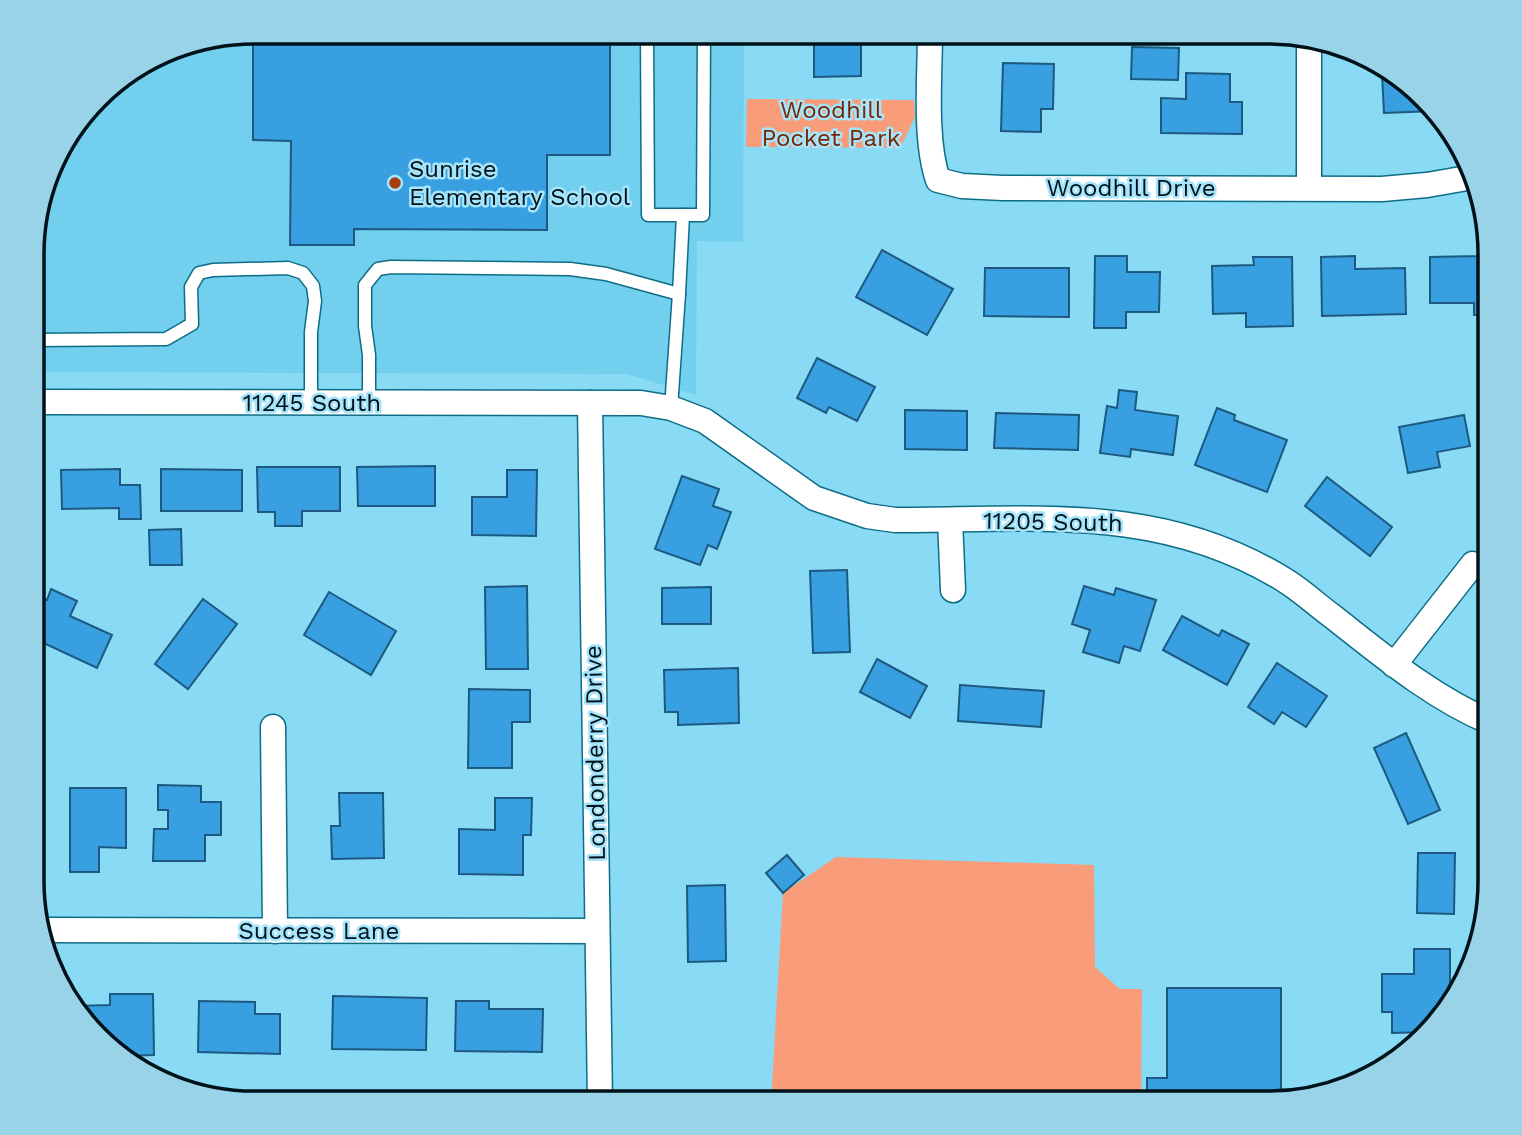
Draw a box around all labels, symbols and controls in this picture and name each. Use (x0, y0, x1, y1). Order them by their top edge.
park label: Woodhill Pocket Park (762, 96, 901, 152)
place label: Sunrise Elementary School (409, 155, 631, 211)
street label: Woodhill Drive (1046, 174, 1216, 202)
marker: Sunrise Elementary School (387, 175, 403, 191)
street label: 11245 South (243, 389, 381, 417)
street label: 11205 South (983, 507, 1123, 537)
street label: Londonderry Drive (579, 645, 611, 861)
street label: Success Lane (239, 917, 399, 945)

